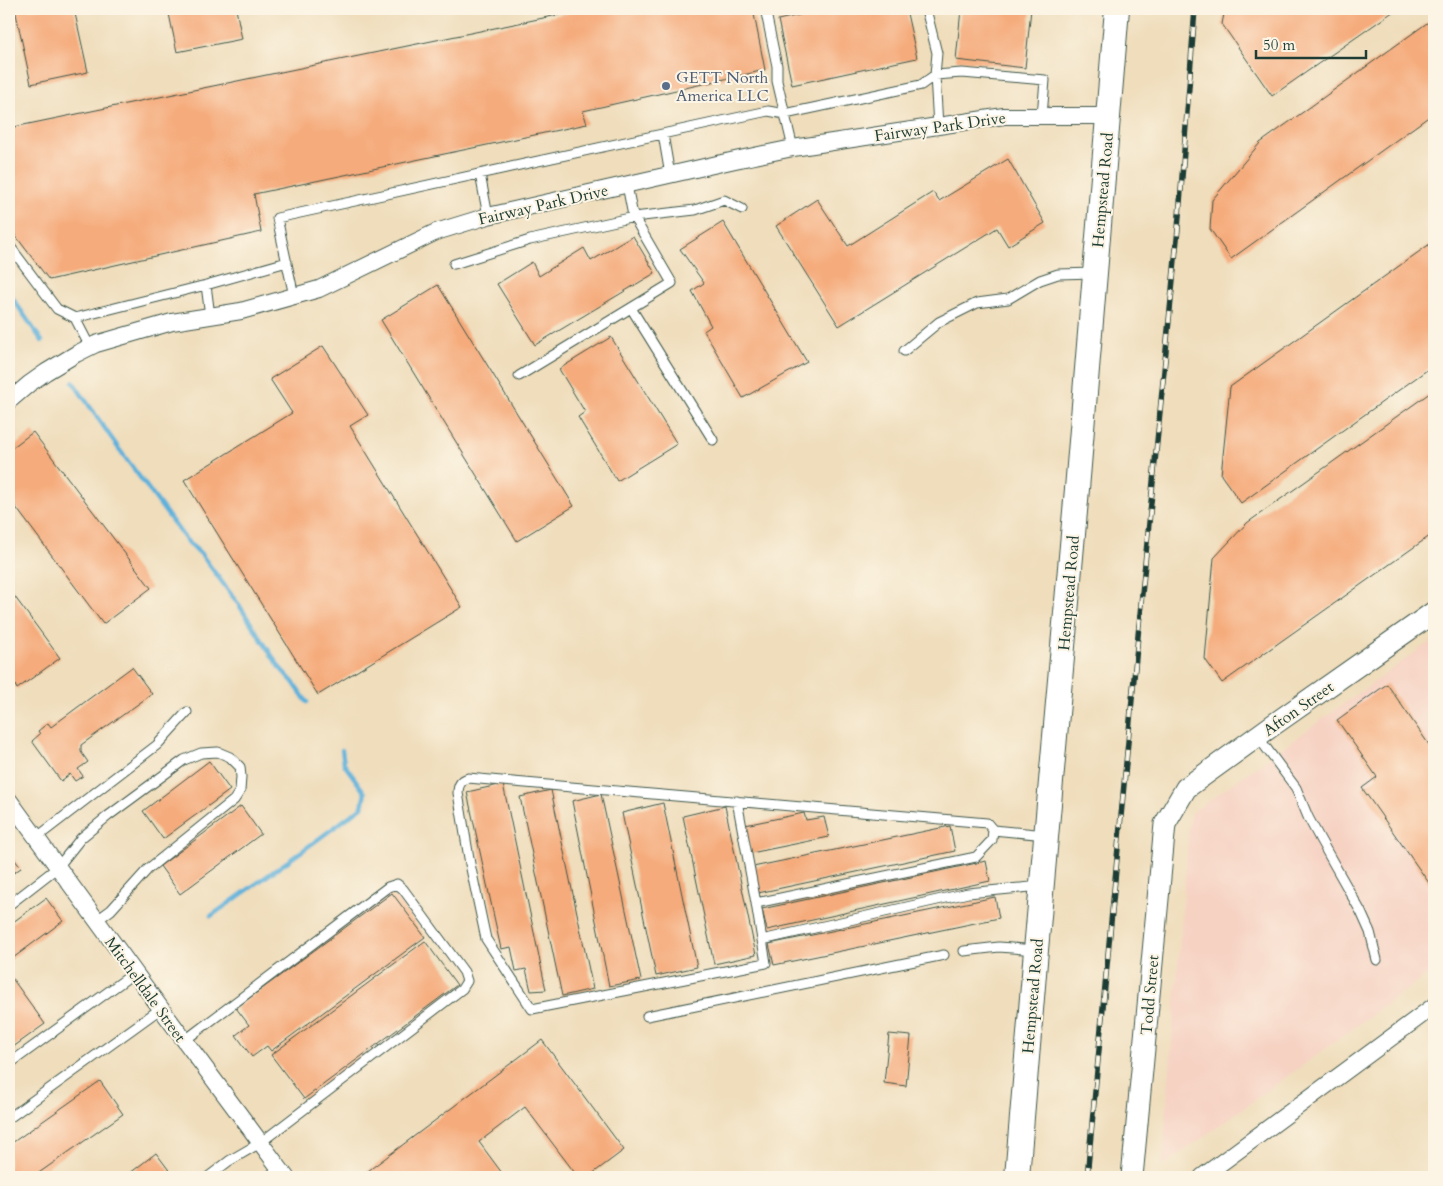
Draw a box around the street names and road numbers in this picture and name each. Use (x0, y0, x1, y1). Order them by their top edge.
street label: Fairway Park Drive (873, 107, 1007, 147)
street label: Hempstead Road (1087, 131, 1119, 248)
street label: Fairway Park Drive (476, 179, 610, 231)
street label: Hempstead Road (1053, 534, 1085, 651)
street label: Afton Street (1259, 676, 1338, 741)
street label: Mitchelldale Street (99, 932, 191, 1047)
street label: Hempstead Road (1017, 937, 1049, 1054)
street label: Todd Street (1136, 954, 1164, 1036)

